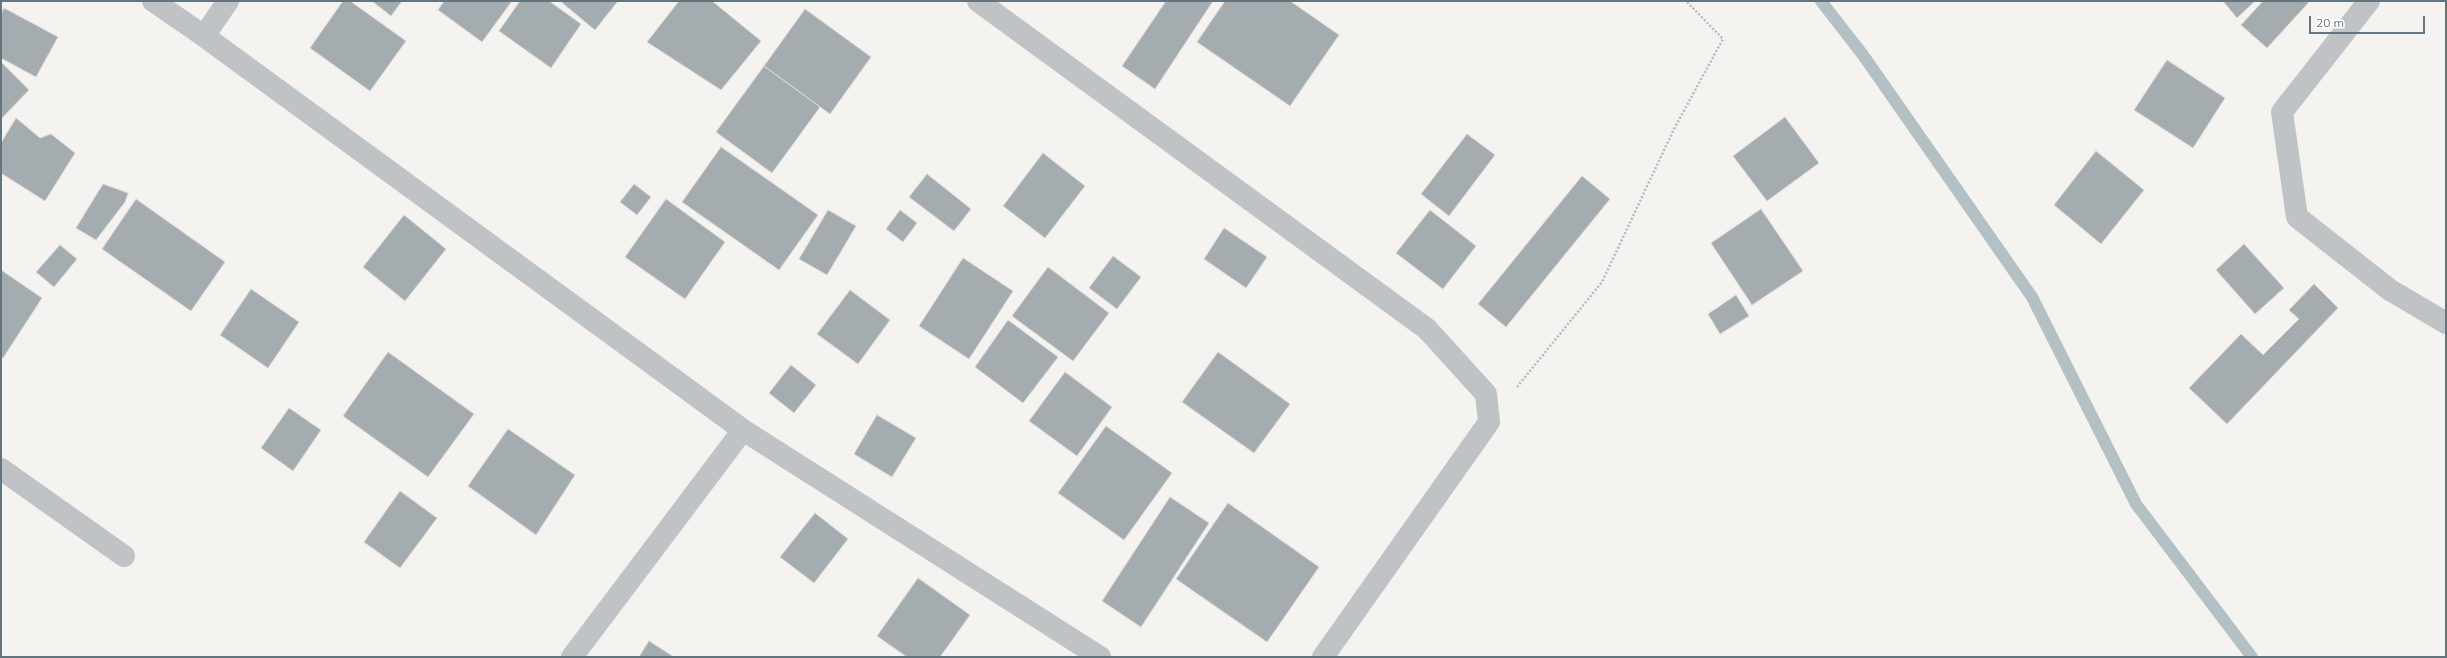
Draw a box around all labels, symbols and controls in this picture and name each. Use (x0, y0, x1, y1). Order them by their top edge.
scale bar (2311, 8, 2427, 34)
text: 20 m (2316, 15, 2344, 30)

